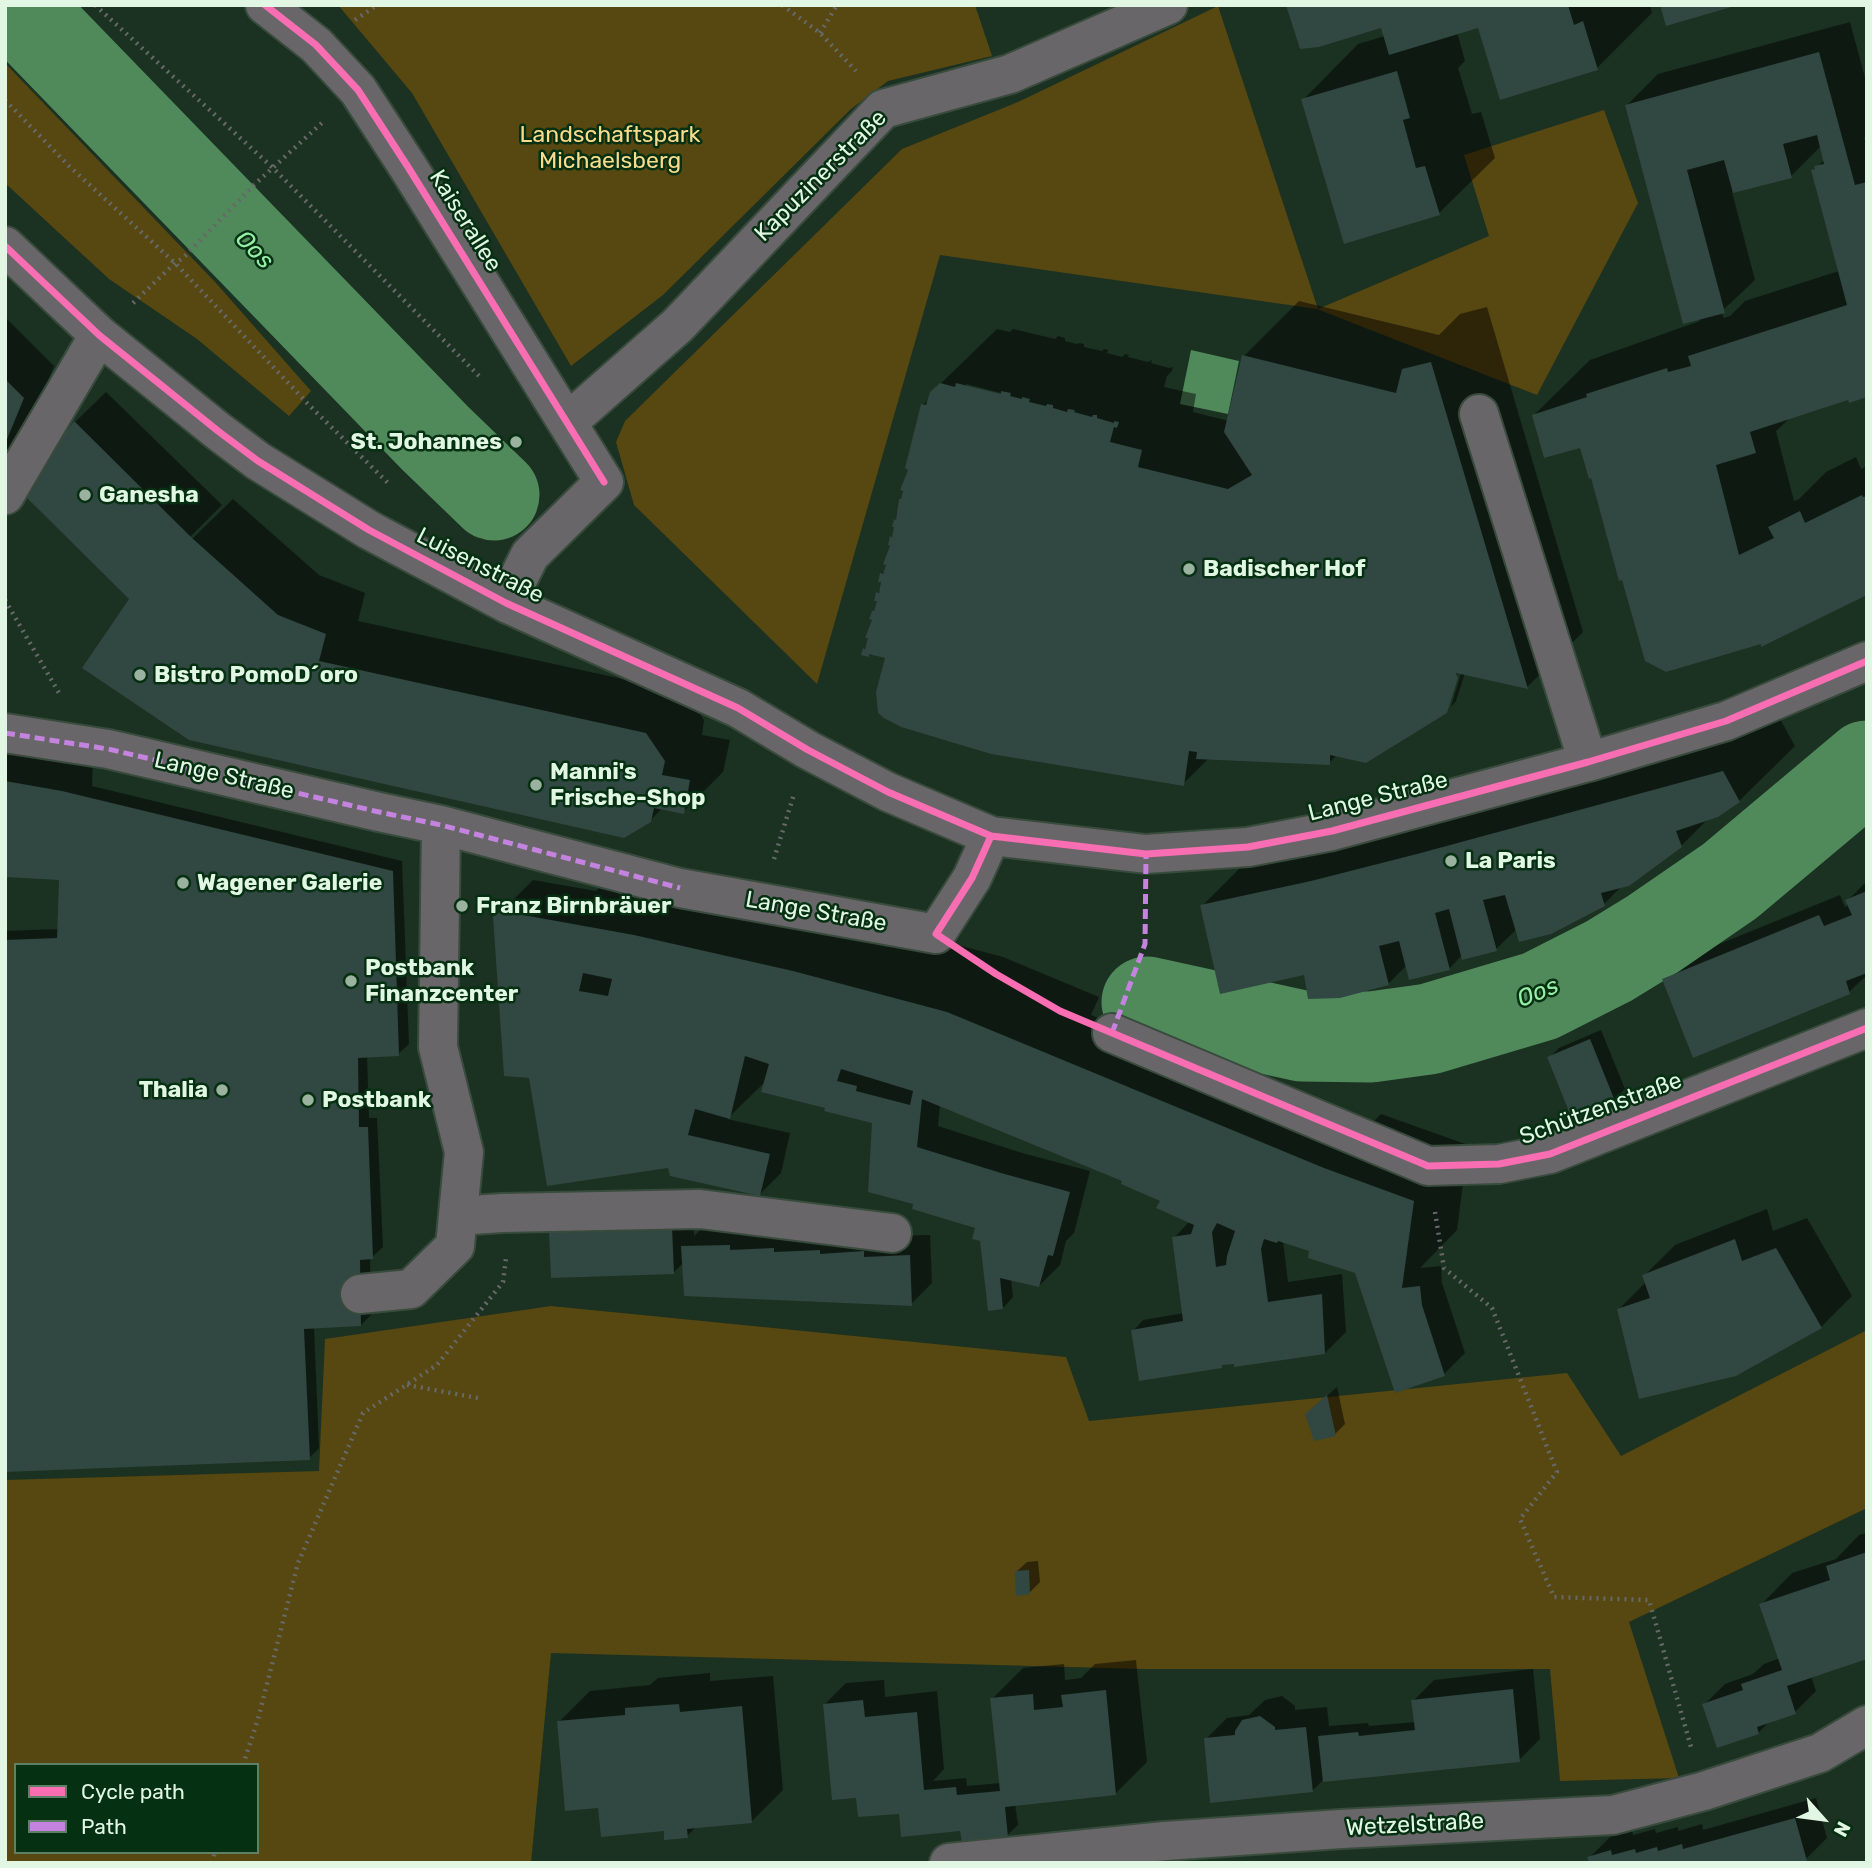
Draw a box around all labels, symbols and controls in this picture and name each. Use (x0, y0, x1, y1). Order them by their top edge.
street label: Kapuzinerstraße (749, 104, 893, 248)
park label: Landschaftspark Michaelsberg (520, 121, 700, 175)
street label: Kaiserallee (423, 165, 507, 277)
water label: Oos (229, 225, 279, 275)
place label: St. Johannes (351, 428, 502, 456)
marker: St. Johannes (508, 434, 524, 450)
place label: Ganesha (99, 481, 199, 509)
marker: Ganesha (77, 487, 93, 503)
street label: Luisenstraße (412, 522, 548, 610)
place label: Badischer Hof (1203, 555, 1365, 583)
marker: Badischer Hof (1181, 561, 1197, 577)
place label: Bistro PomoD´oro (154, 661, 358, 689)
marker: Bistro PomoD´oro (132, 667, 148, 683)
street label: Lange Straße (151, 746, 297, 806)
place label: Manni's Frische-Shop (550, 758, 705, 812)
street label: Lange Straße (1305, 766, 1451, 828)
marker: Manni's Frische-Shop (528, 777, 544, 793)
place label: La Paris (1465, 847, 1556, 875)
marker: La Paris (1443, 853, 1459, 869)
place label: Wagener Galerie (197, 869, 382, 897)
marker: Wagener Galerie (175, 875, 191, 891)
street label: Lange Straße (743, 886, 889, 938)
place label: Franz Birnbräuer (476, 892, 671, 920)
marker: Franz Birnbräuer (454, 898, 470, 914)
place label: Postbank Finanzcenter (365, 954, 518, 1008)
water label: Oos (1513, 972, 1563, 1014)
marker: Postbank Finanzcenter (343, 973, 359, 989)
street label: Schützenstraße (1516, 1067, 1686, 1151)
place label: Thalia (139, 1076, 208, 1104)
marker: Thalia (214, 1082, 230, 1098)
place label: Postbank (322, 1086, 431, 1114)
marker: Postbank (300, 1092, 316, 1108)
legend (14, 1763, 259, 1854)
text: Cycle path (81, 1779, 185, 1804)
north arrow (1788, 1784, 1858, 1854)
street label: Wetzelstraße (1345, 1808, 1485, 1842)
text: Path (81, 1814, 127, 1839)
text: N (1829, 1818, 1855, 1841)

